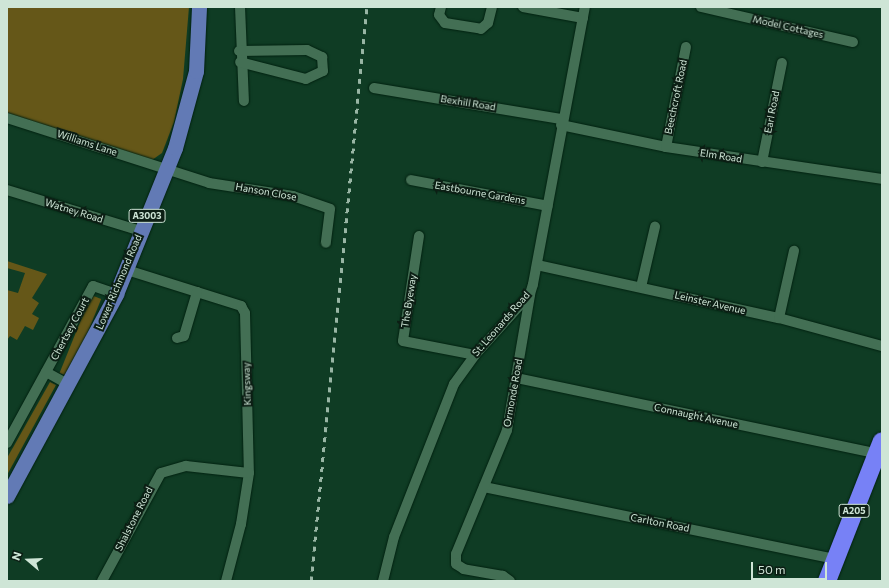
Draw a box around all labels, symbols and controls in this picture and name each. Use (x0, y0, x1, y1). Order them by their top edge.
street label: Model Cottages (751, 13, 825, 41)
street label: Beechcroft Road (662, 59, 690, 135)
street label: Earl Road (762, 90, 782, 134)
street label: Bexhill Road (440, 93, 496, 113)
street label: Williams Lane (55, 128, 119, 158)
street label: Elm Road (699, 147, 743, 165)
street label: Eastbourne Gardens (434, 179, 526, 207)
street label: Hanson Close (235, 181, 297, 203)
street label: Watney Road (43, 196, 105, 226)
road number: A3003 (128, 209, 166, 223)
street label: Lower Richmond Road (94, 233, 144, 331)
street label: The Byeway (399, 273, 419, 329)
street label: St. Leonards Road (470, 289, 532, 359)
street label: Leinster Avenue (673, 289, 747, 317)
street label: Chertsey Court (48, 296, 92, 362)
street label: Ormonde Road (501, 358, 525, 428)
street label: Kingsway (240, 362, 254, 406)
street label: Connaught Avenue (653, 401, 739, 431)
street label: Shalstone Road (113, 485, 155, 553)
road number: A205 (838, 504, 870, 518)
street label: Carlton Road (630, 511, 690, 535)
north arrow (8, 540, 48, 580)
text: N (9, 550, 24, 562)
scale bar (753, 554, 829, 580)
text: 50 m (758, 562, 786, 576)

